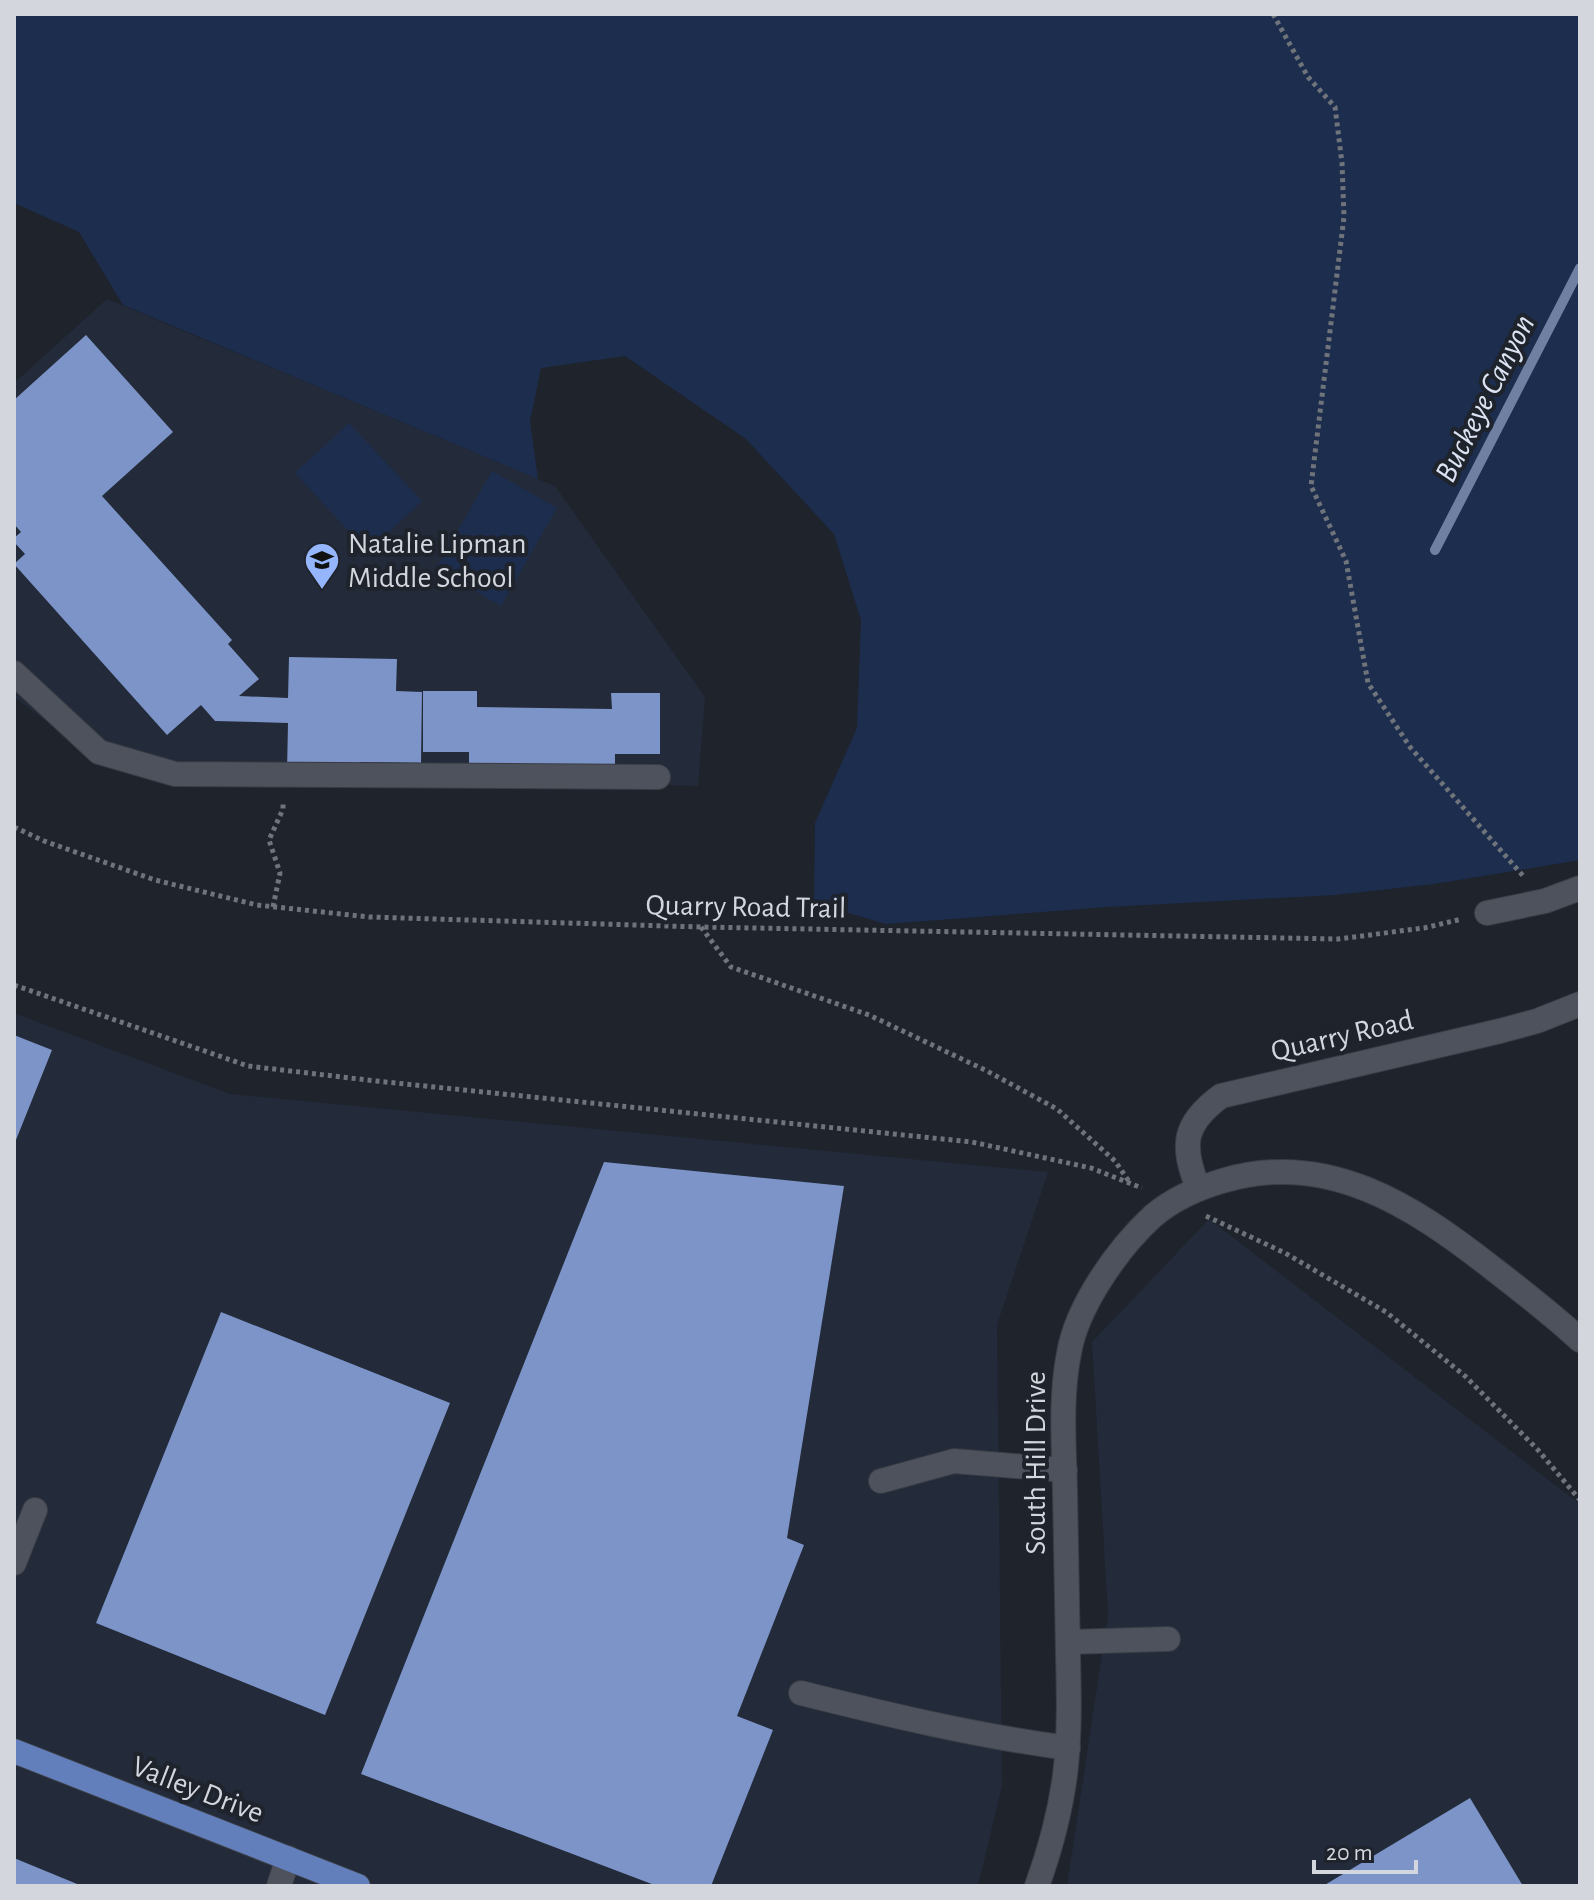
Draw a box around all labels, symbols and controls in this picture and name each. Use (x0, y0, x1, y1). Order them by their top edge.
water label: Buckeye Canyon (1429, 310, 1541, 487)
place label: Natalie Lipman Middle School (348, 529, 526, 593)
school or university icon: Natalie Lipman Middle School (303, 541, 341, 591)
street label: Quarry Road Trail (645, 890, 847, 924)
street label: Quarry Road (1268, 1005, 1416, 1067)
street label: South Hill Drive (1021, 1371, 1051, 1555)
street label: Valley Drive (128, 1751, 267, 1829)
scale bar (1314, 1824, 1416, 1874)
text: 20 m (1326, 1841, 1373, 1865)

